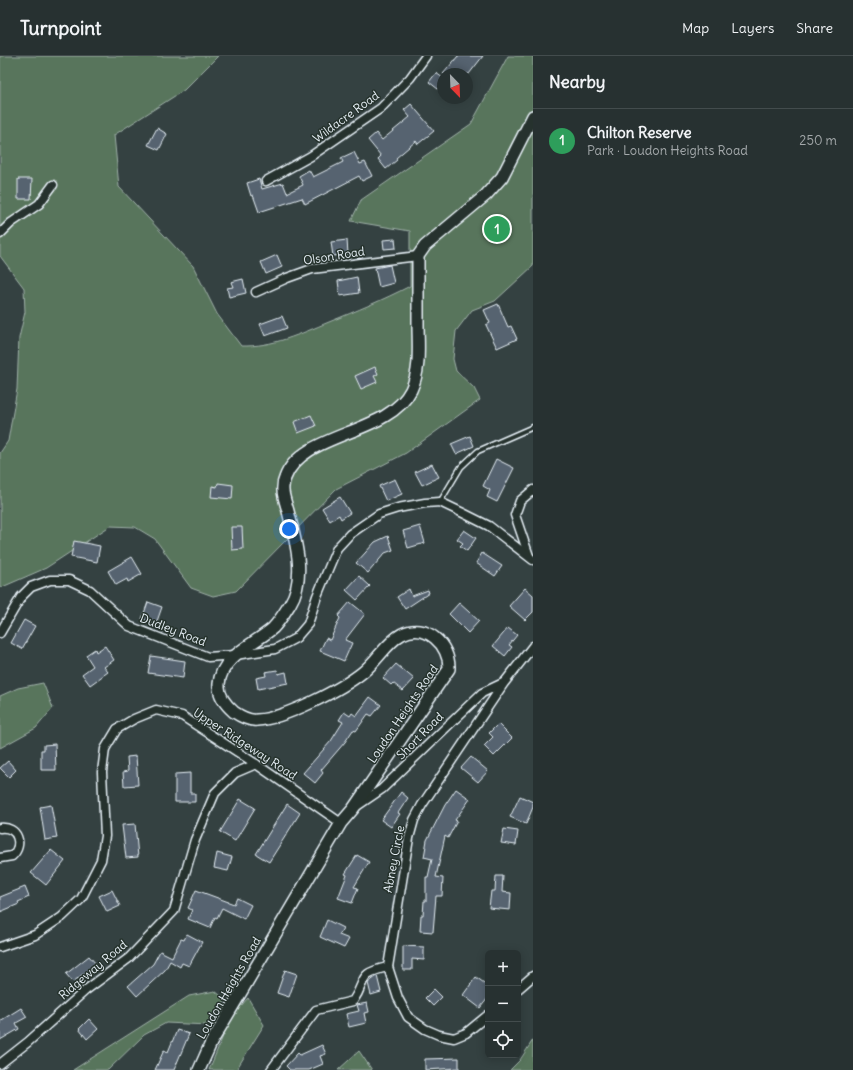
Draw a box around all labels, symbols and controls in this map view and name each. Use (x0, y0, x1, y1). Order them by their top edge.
text: Turnpoint (20, 16, 101, 40)
text: Map (682, 19, 709, 37)
text: Layers (731, 19, 774, 37)
text: Share (796, 19, 833, 37)
north arrow (437, 68, 473, 104)
text: Nearby (549, 71, 605, 93)
street label: Wildacre Road (310, 88, 382, 146)
text: Chilton Reserve (587, 123, 692, 142)
text: 1 (559, 132, 565, 149)
text: 250 m (799, 132, 837, 149)
text: Park · Loudon Heights Road (587, 142, 748, 159)
pin: 1 (484, 214, 510, 244)
street label: Olson Road (302, 243, 366, 268)
your location (279, 519, 299, 539)
street label: Dudley Road (138, 610, 208, 649)
street label: Loudon Heights Road (364, 662, 441, 766)
street label: Upper Ridgeway Road (191, 704, 300, 783)
street label: Short Road (393, 709, 446, 762)
street label: Abney Circle (380, 824, 407, 894)
street label: Loudon Heights Road (193, 934, 264, 1041)
street label: Ridgeway Road (55, 937, 130, 1003)
map controls (485, 950, 521, 1058)
button: + (485, 950, 521, 986)
button: − (485, 986, 521, 1022)
button: locate (485, 1022, 521, 1058)

